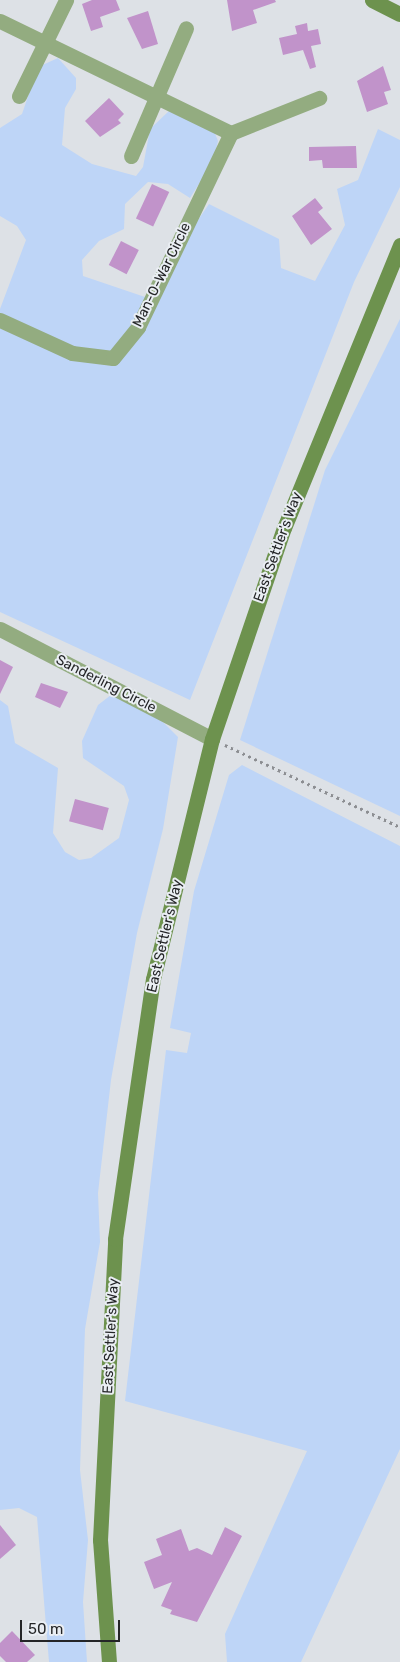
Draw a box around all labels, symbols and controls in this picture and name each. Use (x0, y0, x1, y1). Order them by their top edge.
street label: Man-O-War Circle (129, 220, 195, 330)
street label: East Settler's Way (250, 490, 306, 604)
street label: Sanderling Circle (53, 651, 159, 717)
street label: East Settler's Way (144, 878, 186, 994)
street label: East Settler's Way (100, 1278, 122, 1394)
scale bar (22, 1610, 122, 1642)
text: 50 m (28, 1620, 63, 1638)

